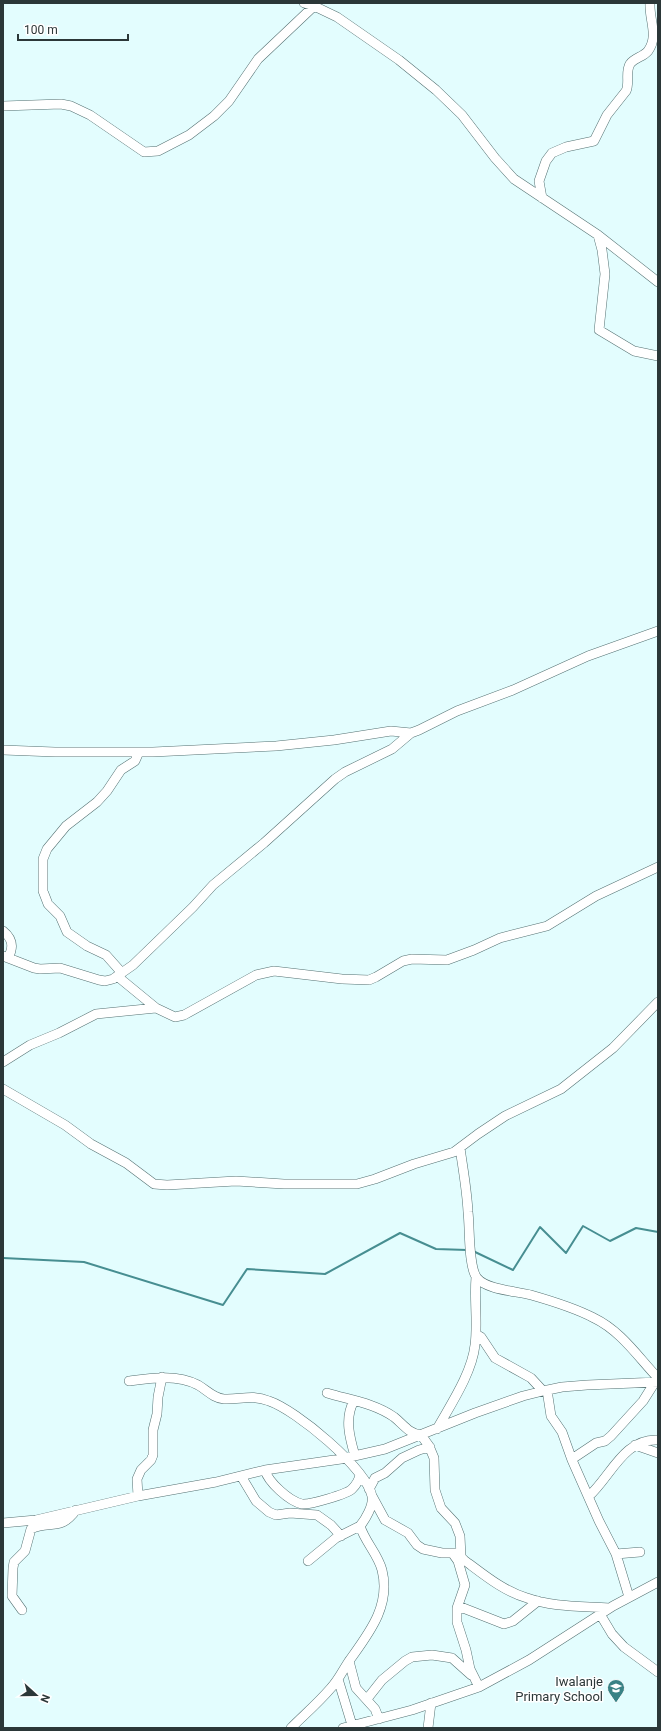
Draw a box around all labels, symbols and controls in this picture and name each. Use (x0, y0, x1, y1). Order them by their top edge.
scale bar (18, 16, 128, 42)
text: 100 m (24, 23, 58, 37)
place label: Iwalanje Primary School (515, 1674, 603, 1704)
north arrow (16, 1675, 56, 1715)
school or university icon: Iwalanje Primary School (606, 1678, 626, 1703)
text: N (37, 1692, 52, 1705)

